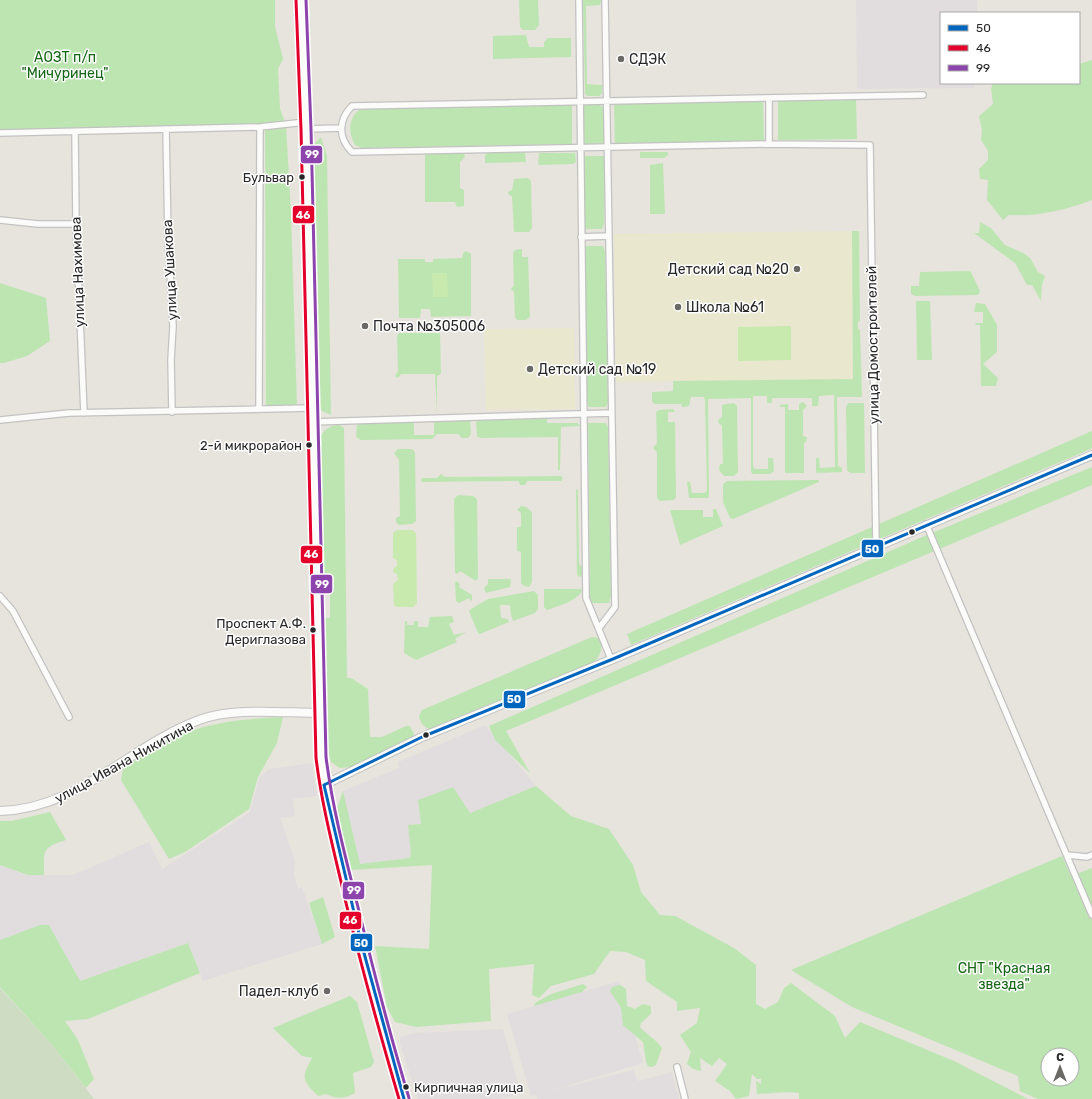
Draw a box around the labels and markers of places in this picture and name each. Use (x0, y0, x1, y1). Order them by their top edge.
place label: СДЭК (629, 51, 666, 68)
marker: СДЭК (616, 54, 626, 64)
place label: Бульвар (243, 170, 294, 185)
marker: Бульвар (297, 172, 307, 182)
place label: Детский сад №20 (668, 261, 789, 278)
marker: Детский сад №20 (792, 264, 802, 274)
place label: Школа №61 (686, 299, 764, 316)
marker: Школа №61 (673, 302, 683, 312)
place label: Почта №305006 (373, 318, 485, 335)
marker: Почта №305006 (360, 321, 370, 331)
place label: Детский сад №19 (538, 361, 656, 378)
marker: Детский сад №19 (525, 364, 535, 374)
place label: 2-й микрорайон (200, 438, 302, 453)
marker: 2-й микрорайон (304, 440, 314, 450)
unlabelled marker (907, 527, 917, 537)
place label: Проспект А.Ф. Дериглазова (216, 616, 306, 647)
marker: Проспект А.Ф. Дериглазова (308, 625, 318, 635)
unlabelled marker (421, 730, 431, 740)
place label: Падел-клуб (239, 983, 319, 1000)
marker: Падел-клуб (322, 986, 332, 996)
place label: Кирпичная улица (414, 1080, 524, 1095)
marker: Кирпичная улица (401, 1082, 411, 1092)

